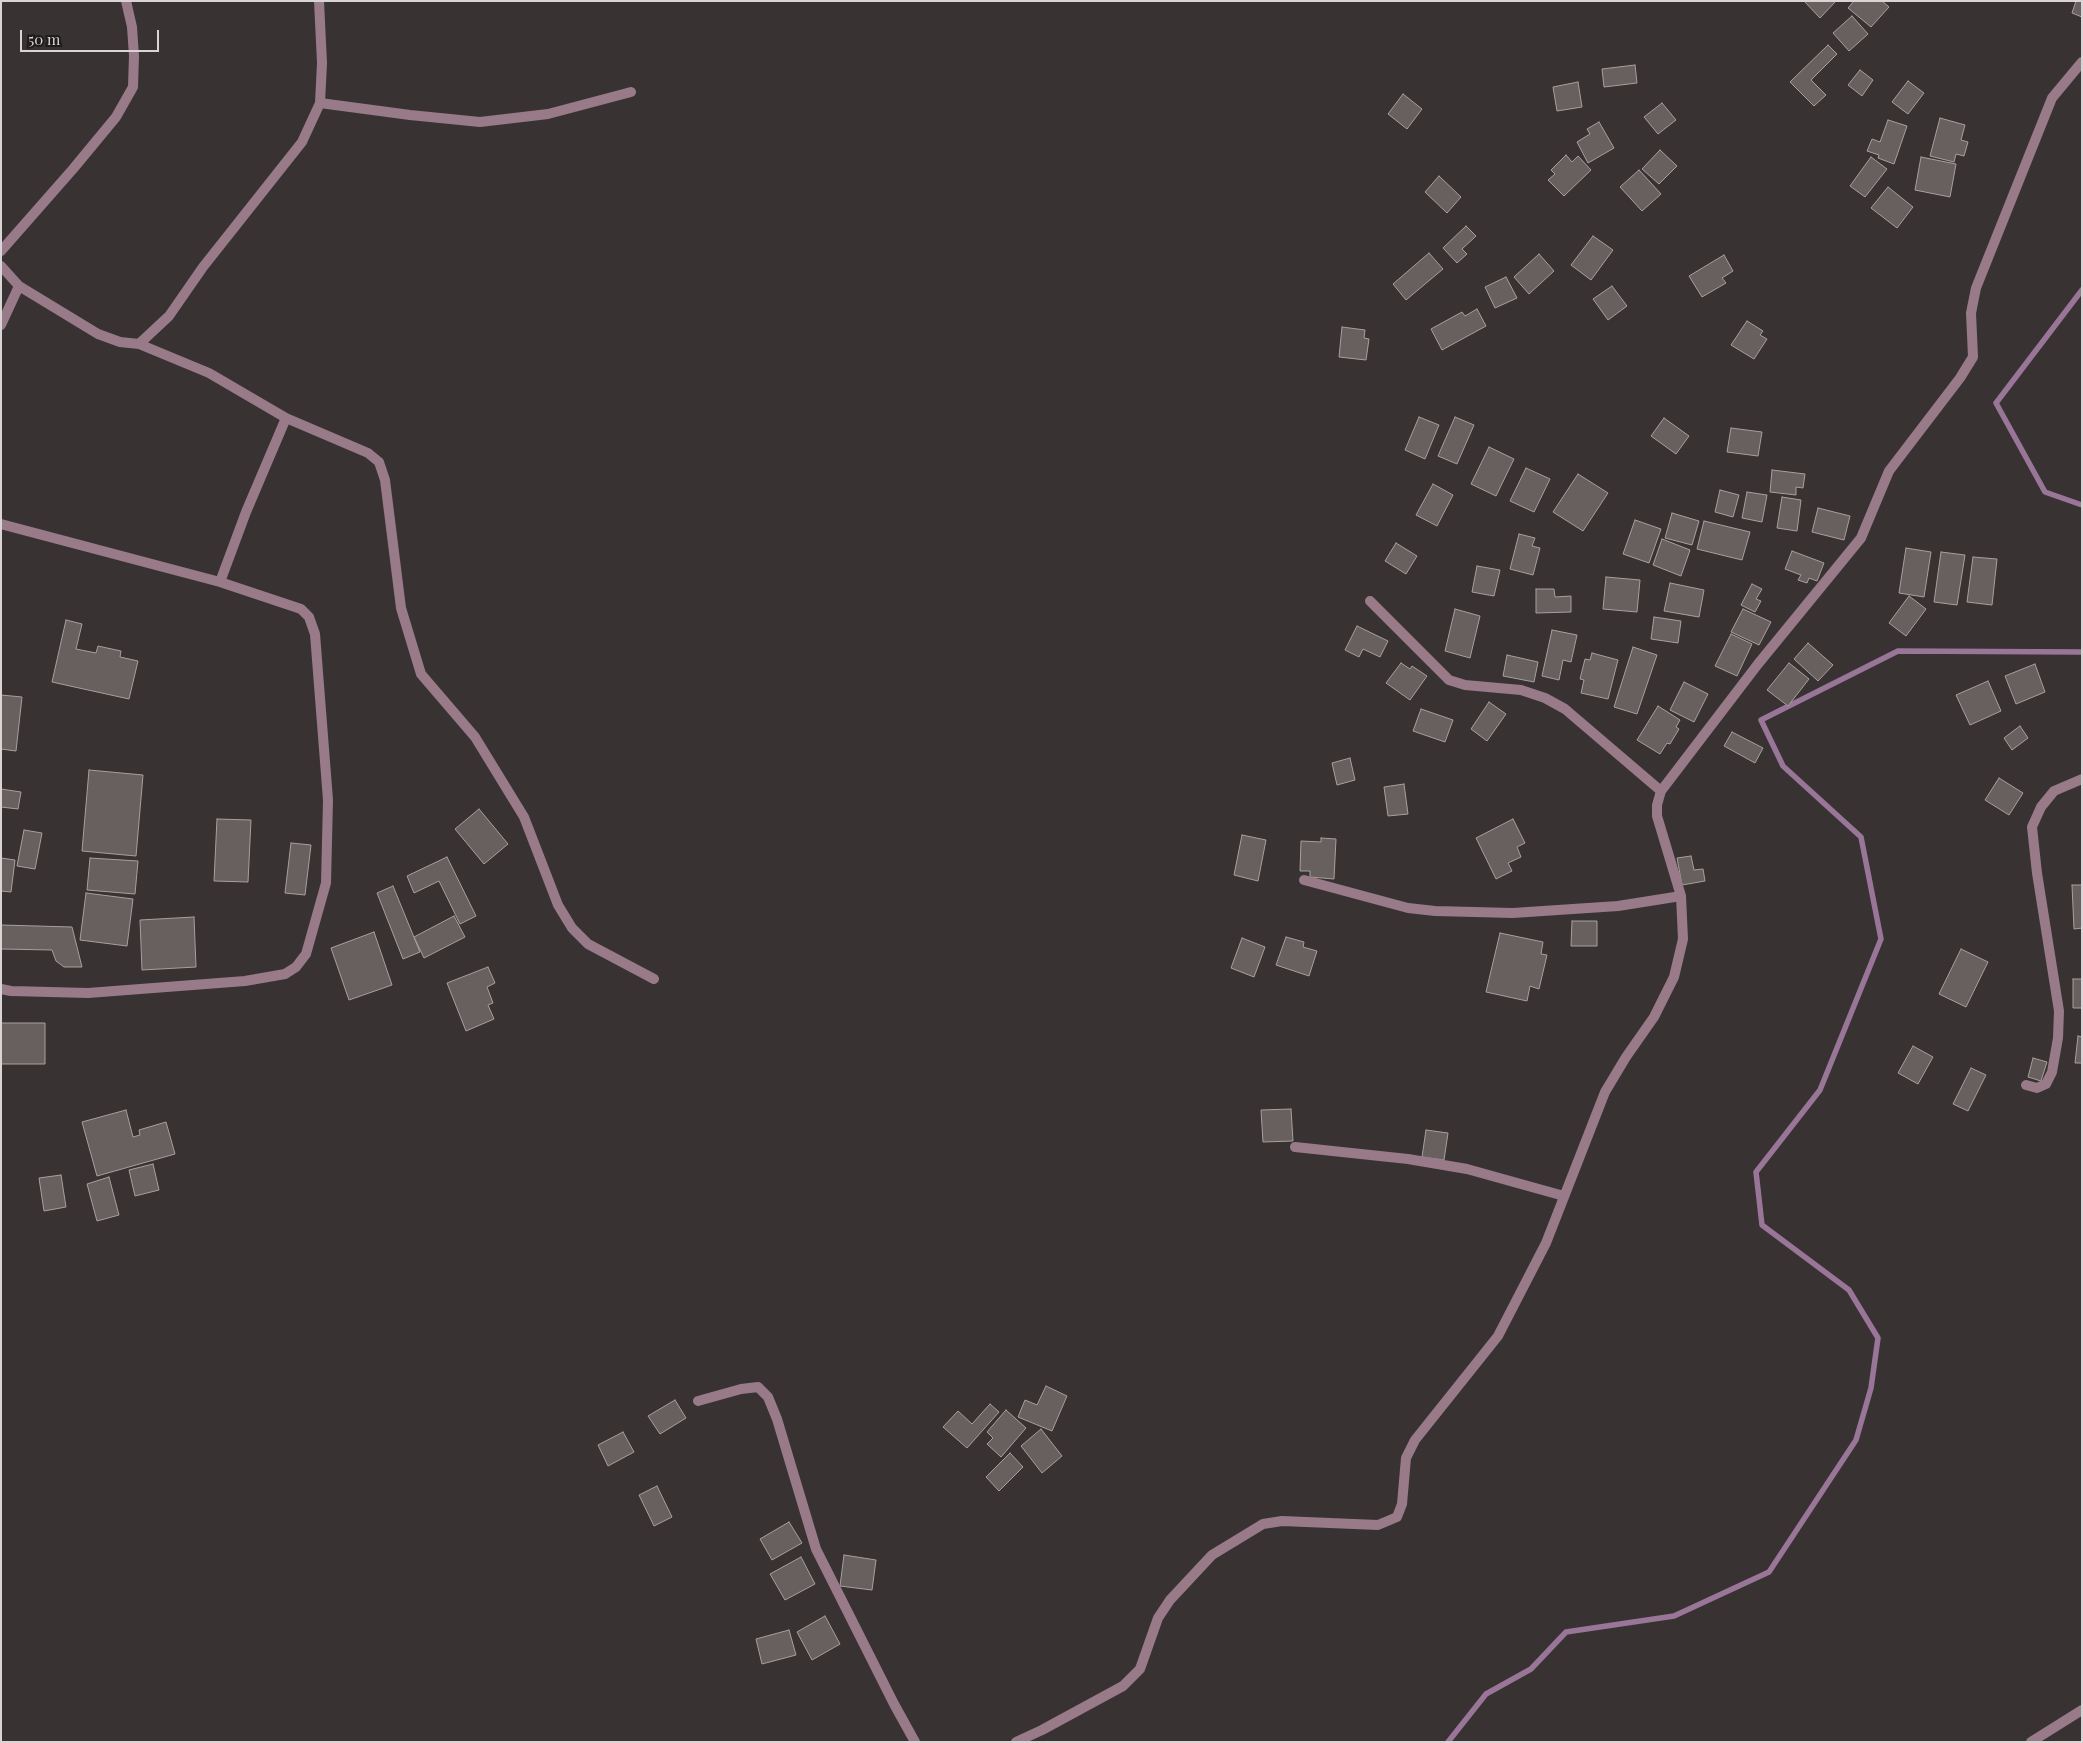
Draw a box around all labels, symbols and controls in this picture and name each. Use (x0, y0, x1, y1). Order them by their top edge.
scale bar (22, 20, 161, 52)
text: 50 m (28, 29, 60, 49)

